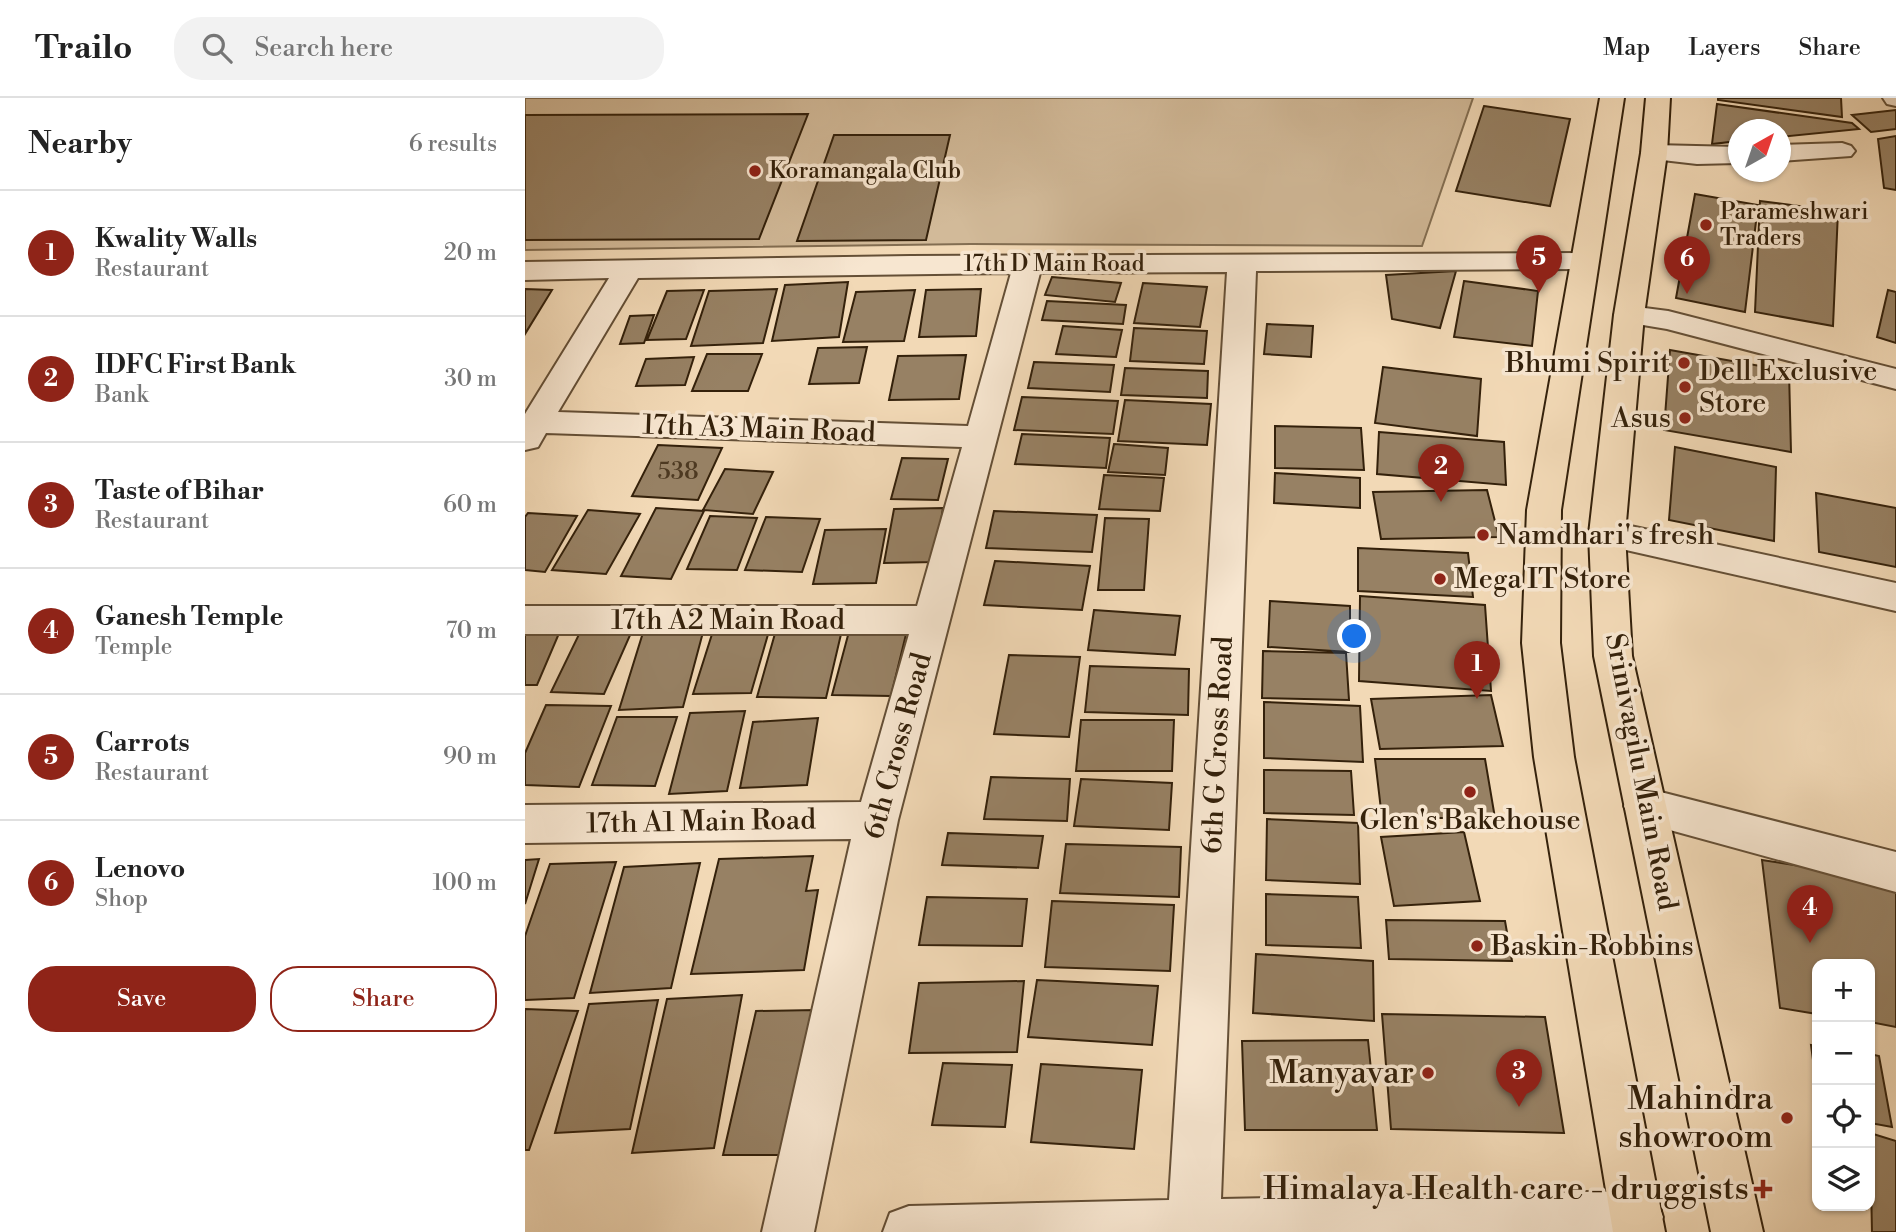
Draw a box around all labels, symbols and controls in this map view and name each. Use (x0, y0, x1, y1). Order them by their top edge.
search box (174, 17, 664, 80)
text: Trailo (35, 28, 132, 69)
icon: search (198, 29, 236, 67)
text: Search here (254, 32, 393, 64)
text: Map (1603, 33, 1650, 63)
text: Layers (1688, 33, 1760, 63)
text: Share (1798, 33, 1861, 63)
north arrow (1728, 119, 1791, 182)
text: Nearby (28, 125, 132, 163)
text: 6 results (409, 130, 497, 158)
place label: Koramangala Club (769, 157, 961, 185)
marker: Koramangala Club (747, 163, 763, 179)
place label: Parameshwari Traders (1720, 198, 1869, 252)
marker: Parameshwari Traders (1698, 217, 1714, 233)
text: Kwality Walls (95, 223, 257, 255)
pin: 5 (1516, 235, 1562, 293)
pin: 6 (1664, 236, 1710, 294)
text: 1 (45, 239, 57, 267)
text: 20 m (444, 239, 497, 267)
street label: 17th D Main Road (963, 250, 1145, 278)
text: Restaurant (95, 255, 209, 283)
place label: Bhumi Spirit (1504, 346, 1670, 381)
text: IDFC First Bank (95, 349, 296, 381)
place label: Dell Exclusive Store (1699, 354, 1877, 421)
marker: Bhumi Spirit (1676, 355, 1692, 371)
text: 2 (44, 365, 58, 393)
text: 30 m (444, 365, 497, 393)
marker: Dell Exclusive Store (1677, 379, 1693, 395)
text: Bank (95, 381, 149, 409)
place label: Asus (1610, 401, 1671, 436)
street label: 17th A3 Main Road (642, 407, 876, 451)
marker: Asus (1677, 410, 1693, 426)
pin: 2 (1418, 444, 1464, 502)
house number: 538 (657, 457, 699, 487)
text: Taste of Bihar (95, 475, 264, 507)
text: 3 (44, 491, 58, 519)
text: 60 m (443, 491, 497, 519)
text: Restaurant (95, 507, 209, 535)
place label: Namdhari's fresh (1497, 518, 1714, 553)
marker: Namdhari's fresh (1475, 527, 1491, 543)
place label: Mega IT Store (1454, 562, 1631, 597)
marker: Mega IT Store (1432, 571, 1448, 587)
text: Ganesh Temple (95, 601, 284, 633)
street label: 17th A2 Main Road (611, 603, 845, 638)
text: 4 (43, 617, 59, 645)
text: 70 m (446, 617, 497, 645)
your location (1337, 619, 1371, 653)
street label: Srinivagilu Main Road (1597, 631, 1685, 913)
text: Temple (95, 633, 173, 661)
street label: 6th G Cross Road (1195, 635, 1241, 855)
pin: 1 (1454, 641, 1500, 699)
street label: 6th Cross Road (856, 649, 940, 843)
text: Carrots (95, 727, 190, 759)
text: 5 (44, 743, 58, 771)
text: 90 m (443, 743, 497, 771)
text: Restaurant (95, 759, 209, 787)
marker: Glen's Bakehouse (1462, 784, 1478, 800)
street label: 17th A1 Main Road (586, 802, 816, 842)
place label: Glen's Bakehouse (1359, 803, 1581, 838)
text: Lenovo (95, 853, 185, 885)
text: 6 (44, 869, 58, 897)
text: 100 m (432, 869, 497, 897)
text: Shop (95, 885, 148, 913)
pin: 4 (1787, 885, 1833, 943)
place label: Baskin-Robbins (1490, 929, 1694, 964)
marker: Baskin-Robbins (1469, 938, 1485, 954)
map controls (1812, 959, 1875, 1211)
button: + (1812, 959, 1875, 1022)
button: Save (28, 966, 256, 1032)
button: Share (270, 966, 497, 1032)
button: − (1812, 1022, 1875, 1085)
pin: 3 (1496, 1049, 1542, 1107)
place label: Manyavar (1269, 1053, 1414, 1094)
marker: Manyavar (1420, 1065, 1436, 1081)
place label: Mahindra showroom (1618, 1079, 1773, 1158)
button: locate (1812, 1085, 1875, 1148)
marker: Mahindra showroom (1779, 1110, 1795, 1126)
button: layers (1812, 1148, 1875, 1211)
place label: Himalaya Health care - druggists (1263, 1169, 1749, 1210)
marker: Himalaya Health care - druggists (1755, 1181, 1771, 1197)

